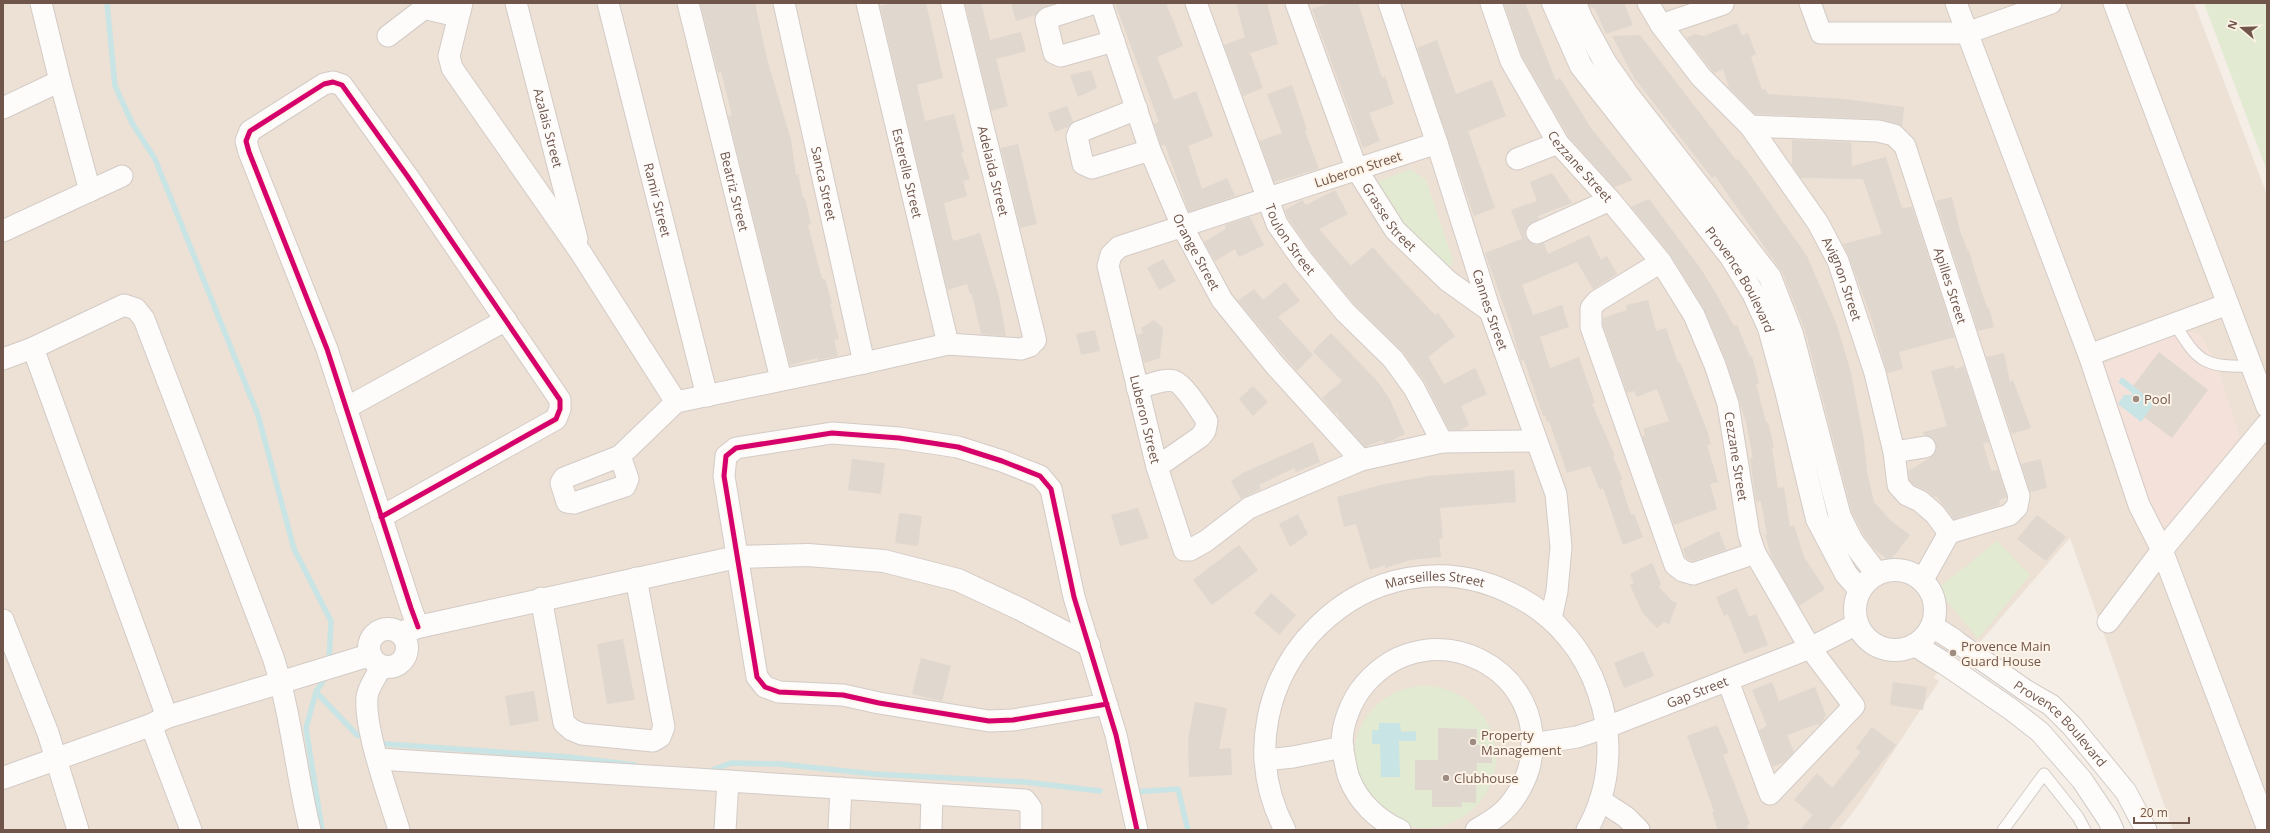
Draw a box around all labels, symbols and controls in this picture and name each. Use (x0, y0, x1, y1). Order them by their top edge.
north arrow (2222, 8, 2262, 48)
text: N (2224, 18, 2241, 31)
street label: Azalais Street (529, 86, 567, 170)
street label: Adelaida Street (974, 124, 1013, 218)
street label: Esterelle Street (888, 127, 927, 220)
street label: Cezzane Street (1544, 127, 1617, 206)
street label: Sanca Street (807, 145, 841, 223)
street label: Luberon Street (1312, 146, 1404, 192)
street label: Beatriz Street (716, 149, 753, 234)
street label: Ramir Street (640, 161, 676, 239)
street label: Grasse Street (1358, 179, 1421, 255)
street label: Toulon Street (1261, 201, 1320, 279)
street label: Orange Street (1169, 211, 1224, 294)
street label: Provence Boulevard (1701, 223, 1779, 335)
street label: Avignon Street (1818, 234, 1866, 323)
street label: Apilles Street (1930, 245, 1971, 326)
street label: Cannes Street (1468, 267, 1513, 353)
street label: Luberon Street (1126, 373, 1165, 466)
place label: Pool (2144, 390, 2171, 408)
marker: Pool (2131, 394, 2141, 404)
street label: Cezzane Street (1720, 410, 1752, 502)
street label: Marseilles Street (1383, 567, 1487, 593)
place label: Provence Main Guard House (1961, 637, 2051, 670)
marker: Provence Main Guard House (1948, 648, 1958, 658)
street label: Gap Street (1664, 672, 1731, 712)
street label: Provence Boulevard (2010, 676, 2111, 771)
place label: Property Management (1481, 726, 1562, 759)
marker: Property Management (1468, 737, 1478, 747)
place label: Clubhouse (1454, 769, 1519, 787)
marker: Clubhouse (1441, 773, 1451, 783)
scale bar (2134, 799, 2189, 825)
text: 20 m (2140, 804, 2168, 821)

